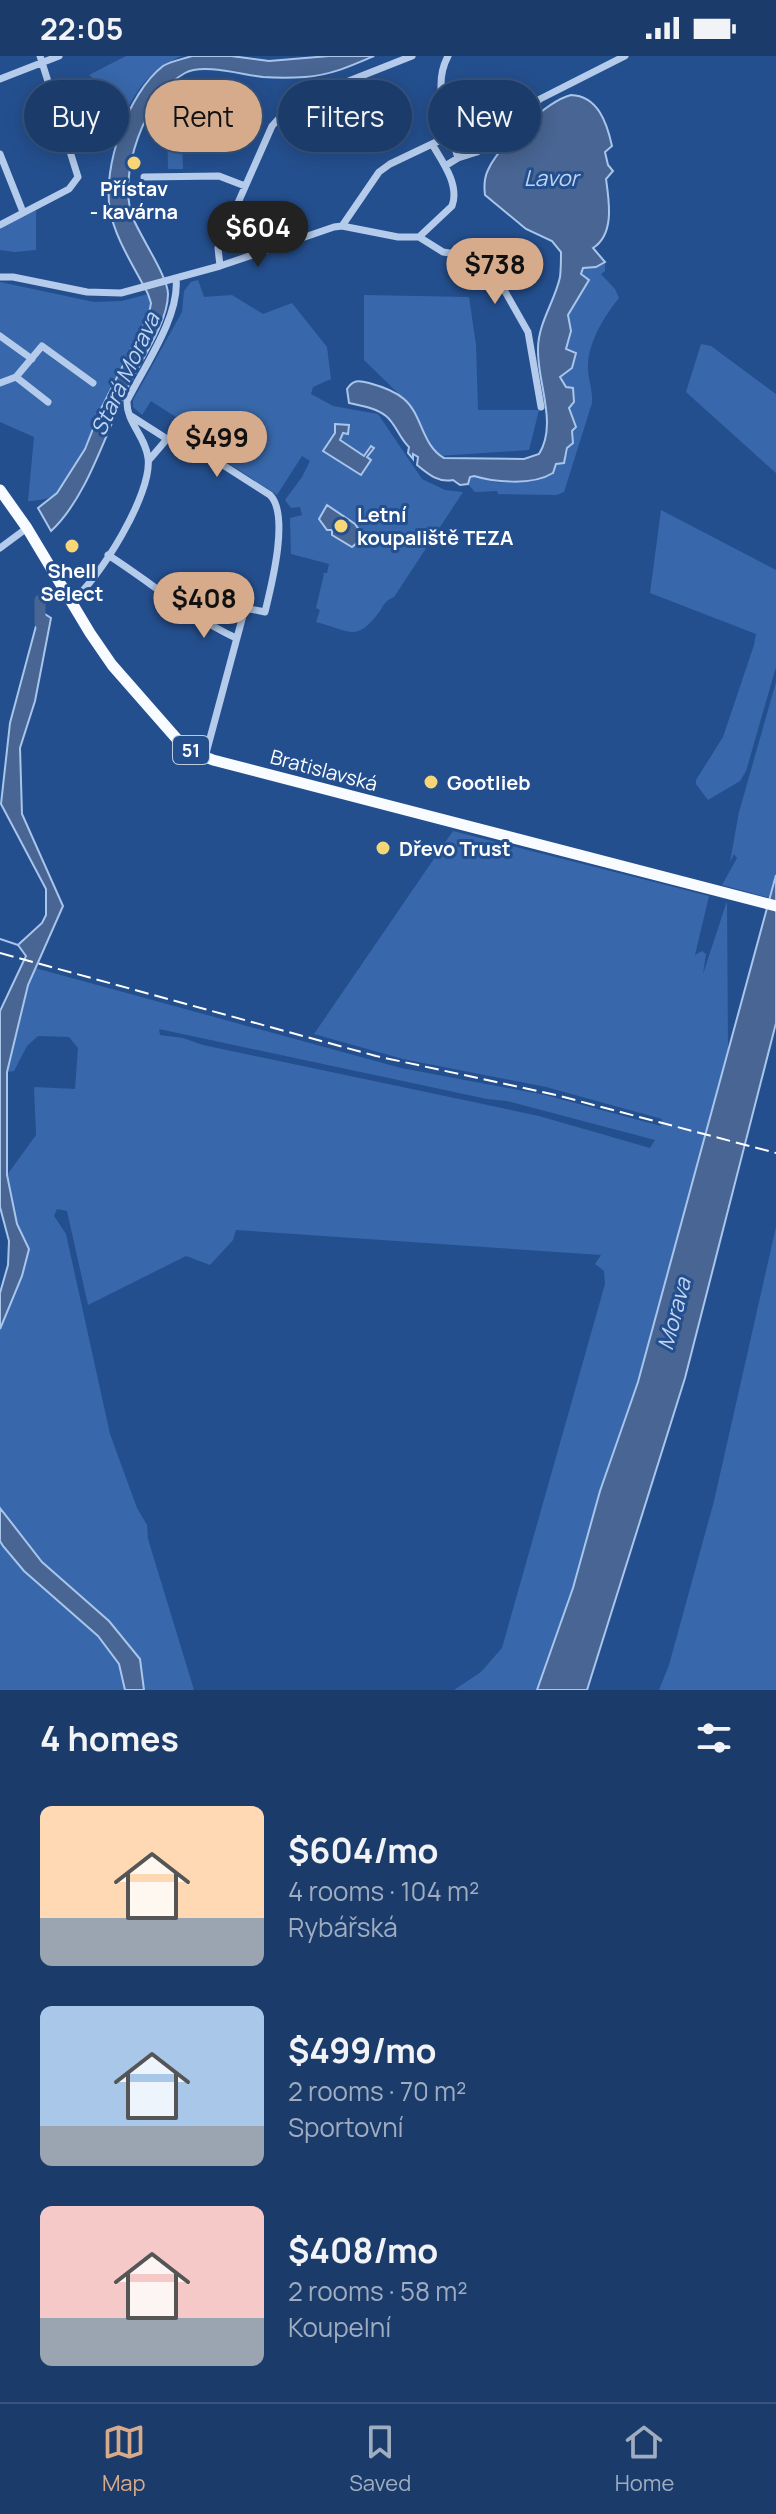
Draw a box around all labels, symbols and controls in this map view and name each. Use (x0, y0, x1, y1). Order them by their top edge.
text: 22:05 (40, 8, 123, 49)
chip: Buy (24, 80, 129, 152)
chip: Rent (145, 80, 262, 152)
chip: Filters (278, 80, 412, 152)
chip: New (428, 80, 541, 152)
marker: Přístav - kavárna (125, 154, 143, 172)
water label: Lavor (524, 163, 581, 193)
place label: Přístav - kavárna (90, 175, 178, 225)
pin: $604 (211, 201, 305, 269)
text: $604 (225, 209, 291, 245)
pin: $738 (448, 238, 542, 306)
text: $738 (464, 246, 526, 282)
water label: Stará Morava (83, 306, 167, 440)
pin: $499 (170, 411, 264, 479)
text: $499 (185, 419, 249, 455)
place label: Letní koupaliště TEZA (357, 501, 514, 551)
marker: Letní koupaliště TEZA (332, 517, 350, 535)
marker: Shell Select (63, 537, 81, 555)
place label: Shell Select (40, 557, 104, 607)
pin: $408 (157, 572, 251, 640)
text: $408 (171, 580, 237, 616)
road number: 51 (173, 736, 209, 764)
street label: Bratislavská (267, 743, 381, 797)
place label: Gootlieb (447, 769, 531, 796)
marker: Gootlieb (422, 773, 440, 791)
place label: Dřevo Trust (399, 835, 511, 862)
marker: Dřevo Trust (374, 839, 392, 857)
water label: Morava (650, 1273, 698, 1353)
text: 4 homes (40, 1715, 179, 1761)
icon: filters (692, 1716, 736, 1760)
text: $604/mo (288, 1827, 439, 1873)
icon: home (104, 1838, 200, 1934)
text: 4 rooms · 104 m² (288, 1873, 479, 1909)
text: Rybářská (288, 1909, 398, 1945)
text: $499/mo (288, 2027, 436, 2073)
icon: home (104, 2038, 200, 2134)
text: 2 rooms · 70 m² (288, 2073, 466, 2109)
text: Sportovní (288, 2109, 404, 2145)
text: $408/mo (288, 2227, 438, 2273)
icon: home (104, 2238, 200, 2334)
text: 2 rooms · 58 m² (288, 2273, 468, 2309)
text: Koupelní (288, 2309, 391, 2345)
tab: Map (102, 2420, 146, 2498)
tab: Saved (349, 2420, 411, 2498)
tab: Home (615, 2420, 674, 2498)

